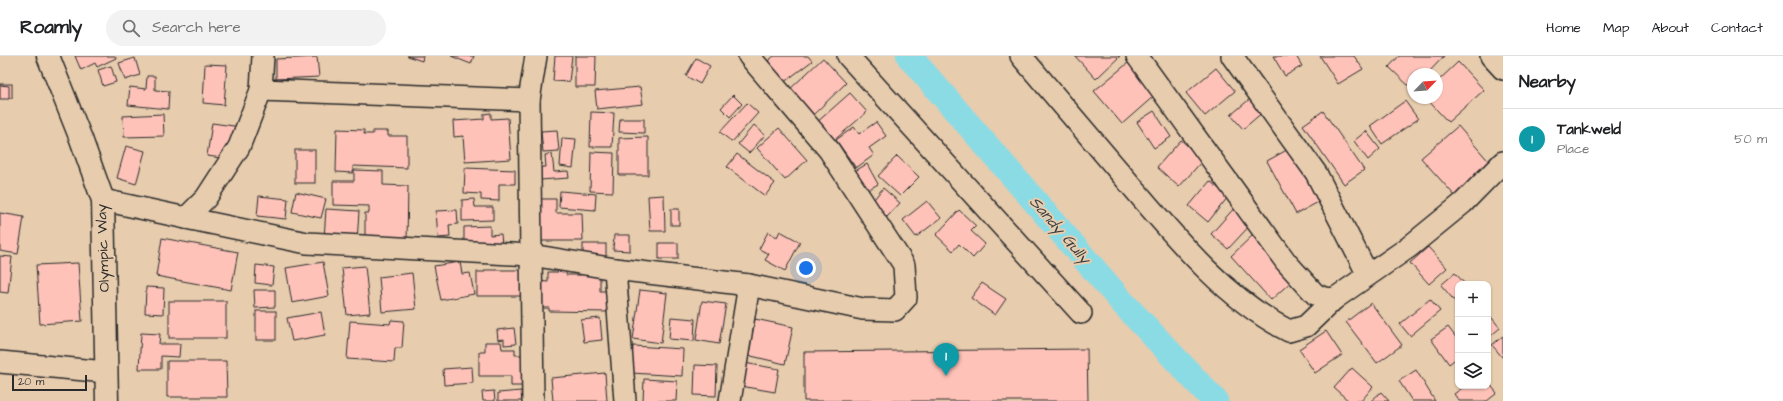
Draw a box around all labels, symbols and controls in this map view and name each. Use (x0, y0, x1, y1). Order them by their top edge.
search box (106, 10, 386, 46)
text: Roamly (20, 14, 82, 41)
icon: search (120, 17, 142, 39)
text: Search here (152, 17, 241, 38)
text: Home (1546, 18, 1581, 38)
text: Map (1603, 18, 1629, 38)
text: About (1651, 18, 1689, 38)
text: Contact (1711, 18, 1763, 38)
north arrow (1407, 68, 1443, 104)
text: Nearby (1519, 70, 1576, 94)
text: Tankweld (1557, 119, 1621, 140)
text: 1 (1531, 130, 1533, 148)
text: 50 m (1734, 130, 1767, 148)
text: Place (1557, 140, 1589, 158)
water label: Sandy Gully (1024, 192, 1097, 271)
street label: Olympic Way (91, 203, 116, 293)
your location (796, 258, 816, 278)
map controls (1455, 281, 1491, 389)
button: + (1455, 281, 1491, 317)
button: − (1455, 317, 1491, 353)
pin: 1 (933, 343, 959, 376)
button: layers (1455, 353, 1491, 389)
scale bar (12, 373, 87, 392)
text: 20 m (18, 374, 44, 389)

